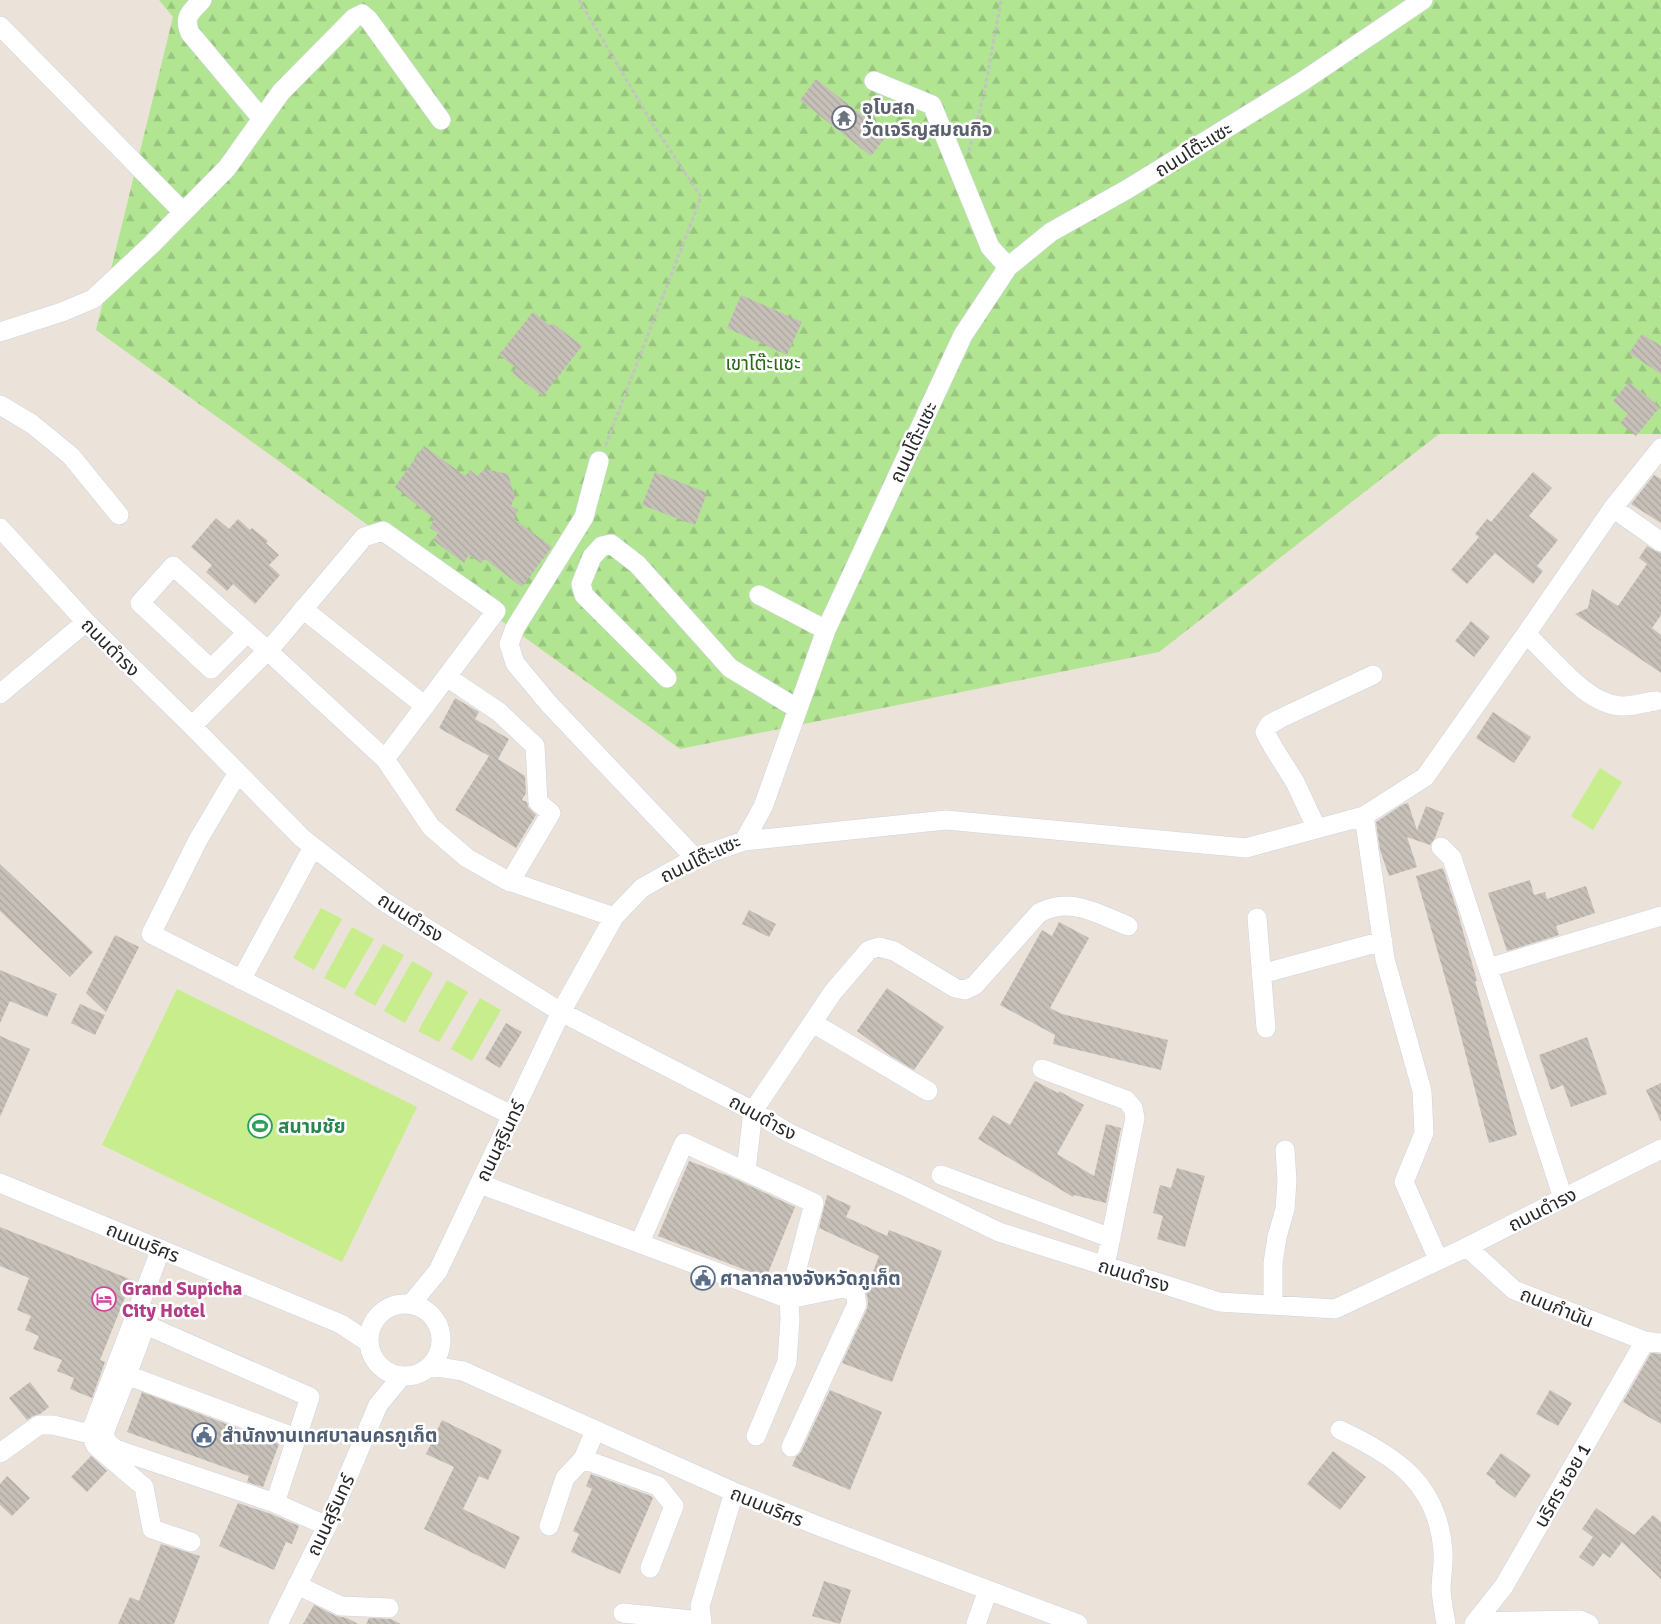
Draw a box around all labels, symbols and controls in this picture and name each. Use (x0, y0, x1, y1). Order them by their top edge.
place label: อุโบสถ วัดเจริญสมณกิจ (862, 96, 992, 142)
temple icon: อุโบสถ วัดเจริญสมณกิจ (831, 105, 857, 131)
street label: ถนนโต๊ะแซะ (1151, 117, 1237, 183)
park label: เขาโต๊ะแซะ (725, 352, 801, 376)
street label: ถนนโต๊ะแซะ (885, 398, 943, 487)
street label: ถนนดำรง (76, 613, 145, 682)
street label: ถนนโต๊ะแซะ (656, 829, 745, 889)
street label: ถนนดำรง (373, 888, 448, 948)
street label: ถนนดำรง (724, 1090, 801, 1146)
street label: ถนนสุรินทร์ (471, 1096, 531, 1186)
sports icon: สนามชัย (247, 1113, 273, 1139)
place label: สนามชัย (278, 1115, 345, 1139)
street label: ถนนดำรง (1504, 1182, 1581, 1237)
street label: ถนนนริศร (102, 1217, 183, 1268)
street label: ถนนดำรง (1095, 1254, 1172, 1298)
public building icon: ศาลากลางจังหวัดภูเก็ต (690, 1265, 716, 1291)
place label: ศาลากลางจังหวัดภูเก็ต (720, 1267, 901, 1291)
place label: Grand Supicha City Hotel (122, 1277, 243, 1323)
street label: ถนนกำนัน (1516, 1282, 1597, 1334)
hotel icon: Grand Supicha City Hotel (91, 1286, 117, 1312)
public building icon: สำนักงานเทศบาลนครภูเก็ต (191, 1422, 217, 1448)
place label: สำนักงานเทศบาลนครภูเก็ต (222, 1424, 437, 1448)
street label: นริศร ซอย 1 (1529, 1439, 1597, 1532)
street label: ถนนสุรินทร์ (302, 1470, 361, 1560)
street label: ถนนนริศร (726, 1481, 807, 1532)

